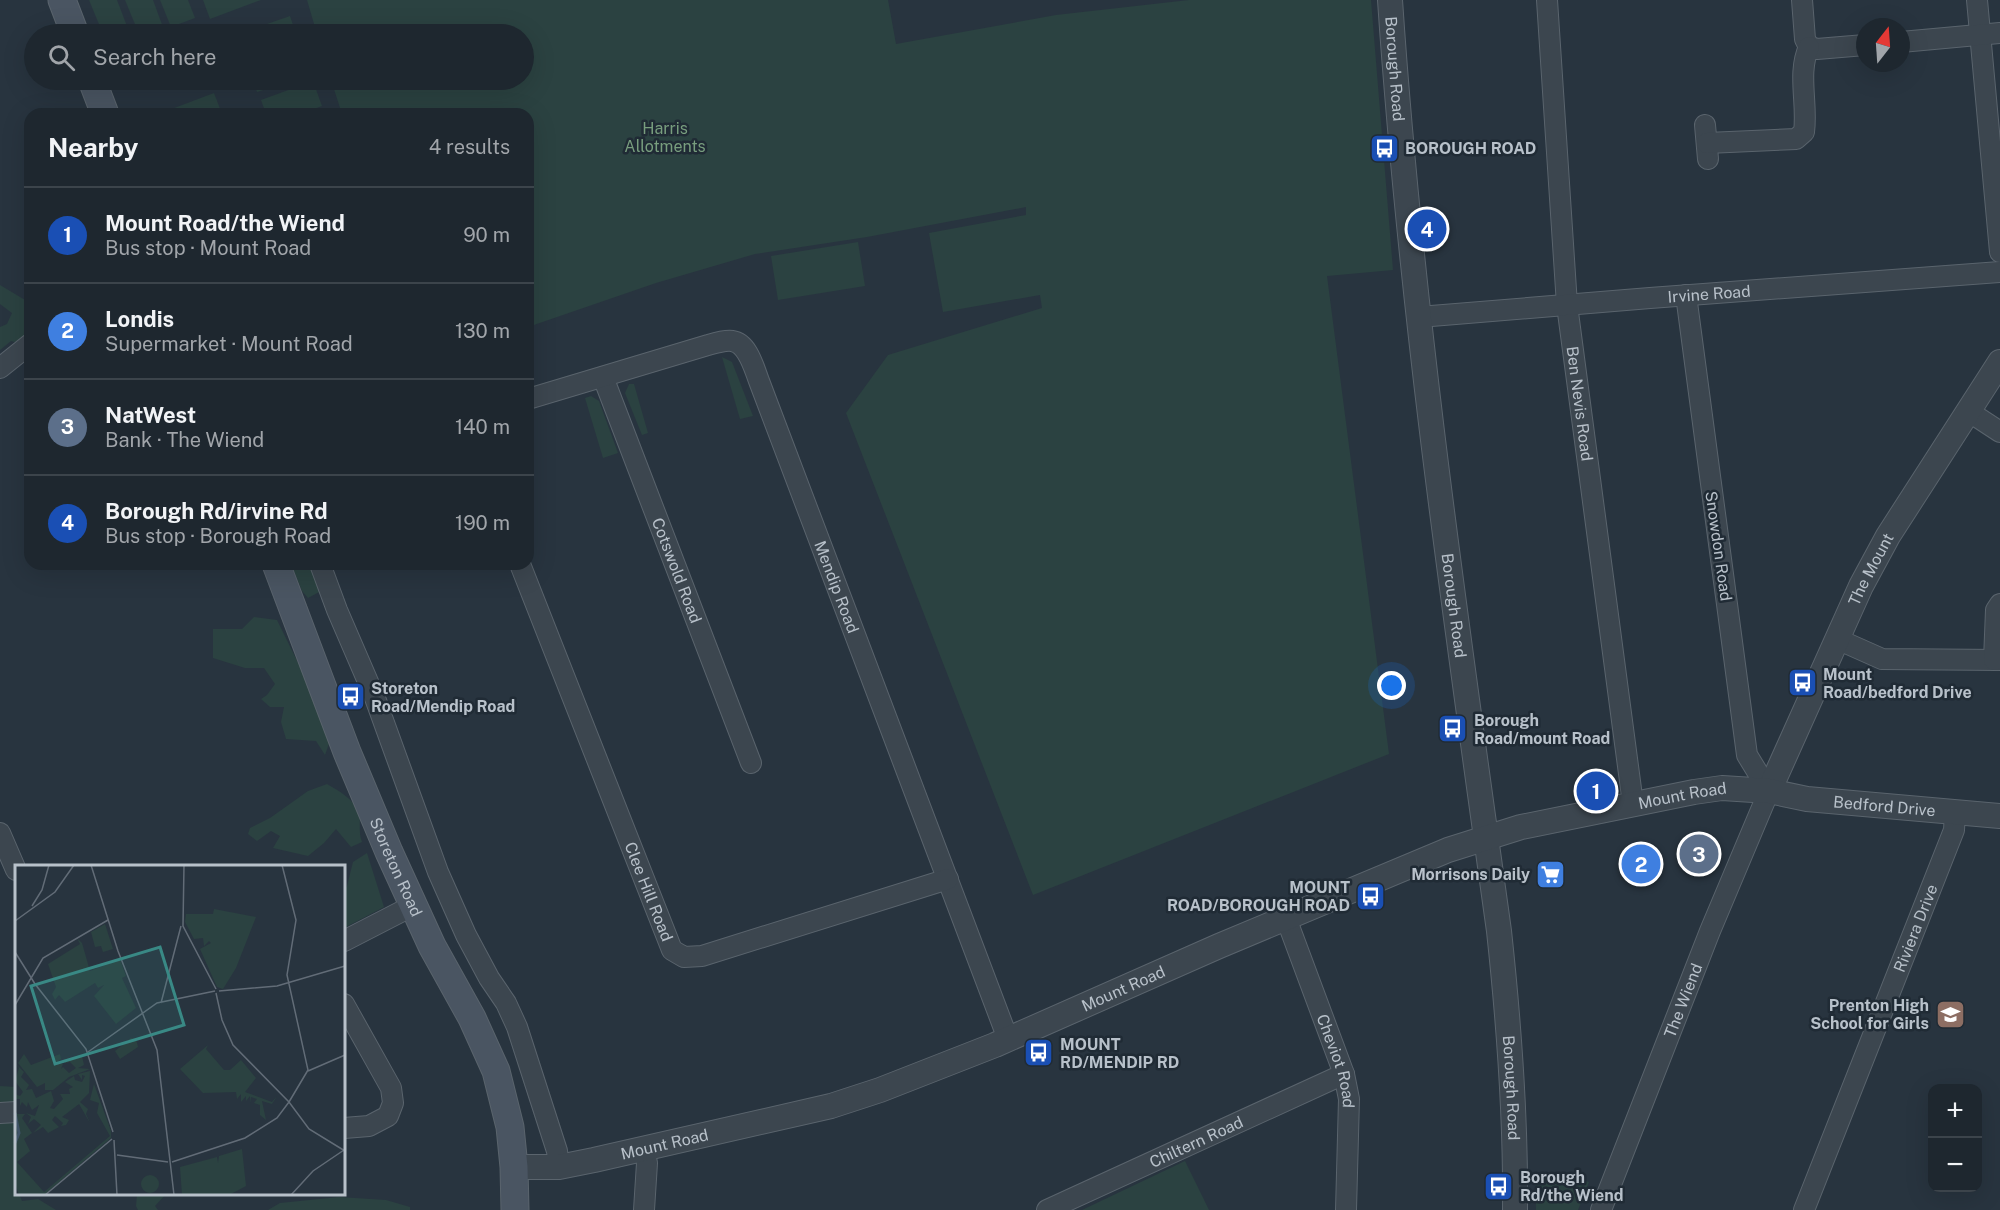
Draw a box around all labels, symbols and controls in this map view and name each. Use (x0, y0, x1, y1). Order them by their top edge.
street label: Borough Road (1381, 16, 1408, 122)
north arrow (1856, 18, 1910, 72)
search box (24, 24, 534, 90)
icon: search (45, 41, 78, 74)
text: Search here (93, 44, 217, 70)
park label: Harris Allotments (624, 119, 706, 156)
text: Nearby (48, 132, 138, 163)
bus stop icon: BOROUGH ROAD (1368, 132, 1400, 164)
text: 4 results (429, 135, 510, 159)
place label: BOROUGH ROAD (1405, 139, 1536, 158)
pin: 4 (1408, 206, 1446, 252)
text: Mount Road/the Wiend (105, 210, 345, 236)
text: 1 (63, 223, 72, 247)
text: 90 m (463, 223, 510, 247)
text: Bus stop · Mount Road (105, 236, 311, 260)
street label: Irvine Road (1667, 282, 1751, 307)
text: Londis (105, 306, 174, 332)
text: 2 (61, 319, 74, 343)
text: 130 m (455, 319, 510, 343)
text: Supermarket · Mount Road (105, 332, 353, 356)
street label: Ben Nevis Road (1563, 345, 1597, 462)
text: NatWest (105, 402, 196, 428)
text: 3 (61, 415, 74, 439)
text: 140 m (455, 415, 510, 439)
text: Bank · The Wiend (105, 428, 264, 452)
street label: Snowdon Road (1701, 490, 1736, 602)
text: Borough Rd/irvine Rd (105, 498, 328, 524)
text: 4 (61, 511, 74, 535)
text: 190 m (455, 511, 510, 535)
street label: Cotswold Road (648, 515, 705, 626)
text: Bus stop · Borough Road (105, 524, 331, 548)
street label: The Mount (1844, 530, 1898, 609)
street label: Mendip Road (810, 538, 863, 636)
street label: Borough Road (1437, 552, 1470, 659)
place label: Mount Road/bedford Drive (1823, 665, 1972, 702)
bus stop icon: Mount Road/bedford Drive (1786, 667, 1818, 699)
your location (1377, 671, 1406, 700)
place label: Storeton Road/Mendip Road (371, 679, 515, 716)
bus stop icon: Storeton Road/Mendip Road (334, 681, 366, 713)
place label: Borough Road/mount Road (1474, 711, 1610, 748)
bus stop icon: Borough Road/mount Road (1437, 713, 1469, 745)
pin: 1 (1576, 768, 1616, 814)
street label: Mount Road (1637, 778, 1728, 813)
street label: Bedford Drive (1832, 792, 1936, 820)
street label: Storeton Road (366, 815, 426, 920)
pin: 3 (1680, 832, 1718, 876)
street label: Clee Hill Road (620, 839, 677, 944)
pin: 2 (1622, 842, 1660, 886)
supermarket icon: Morrisons Daily (1535, 858, 1567, 890)
inset map (15, 865, 345, 1195)
place label: Morrisons Daily (1411, 865, 1530, 884)
place label: MOUNT ROAD/BOROUGH ROAD (1167, 878, 1350, 915)
bus stop icon: MOUNT ROAD/BOROUGH ROAD (1355, 880, 1387, 912)
street label: Riviera Drive (1890, 882, 1942, 975)
street label: The Wiend (1660, 961, 1706, 1041)
street label: Mount Road (1079, 962, 1168, 1016)
place label: Prenton High School for Girls (1810, 996, 1929, 1033)
school or university icon: Prenton High School for Girls (1934, 998, 1966, 1030)
street label: Cheviot Road (1313, 1011, 1358, 1108)
place label: MOUNT RD/MENDIP RD (1060, 1035, 1179, 1072)
street label: Borough Road (1499, 1035, 1523, 1141)
bus stop icon: MOUNT RD/MENDIP RD (1023, 1037, 1055, 1069)
map controls (1928, 1084, 1982, 1192)
button: + (1928, 1084, 1982, 1138)
street label: Chiltern Road (1146, 1113, 1246, 1172)
street label: Mount Road (619, 1125, 710, 1164)
button: − (1928, 1138, 1982, 1192)
place label: Borough Rd/the Wiend (1520, 1168, 1624, 1205)
bus stop icon: Borough Rd/the Wiend (1483, 1170, 1515, 1202)

